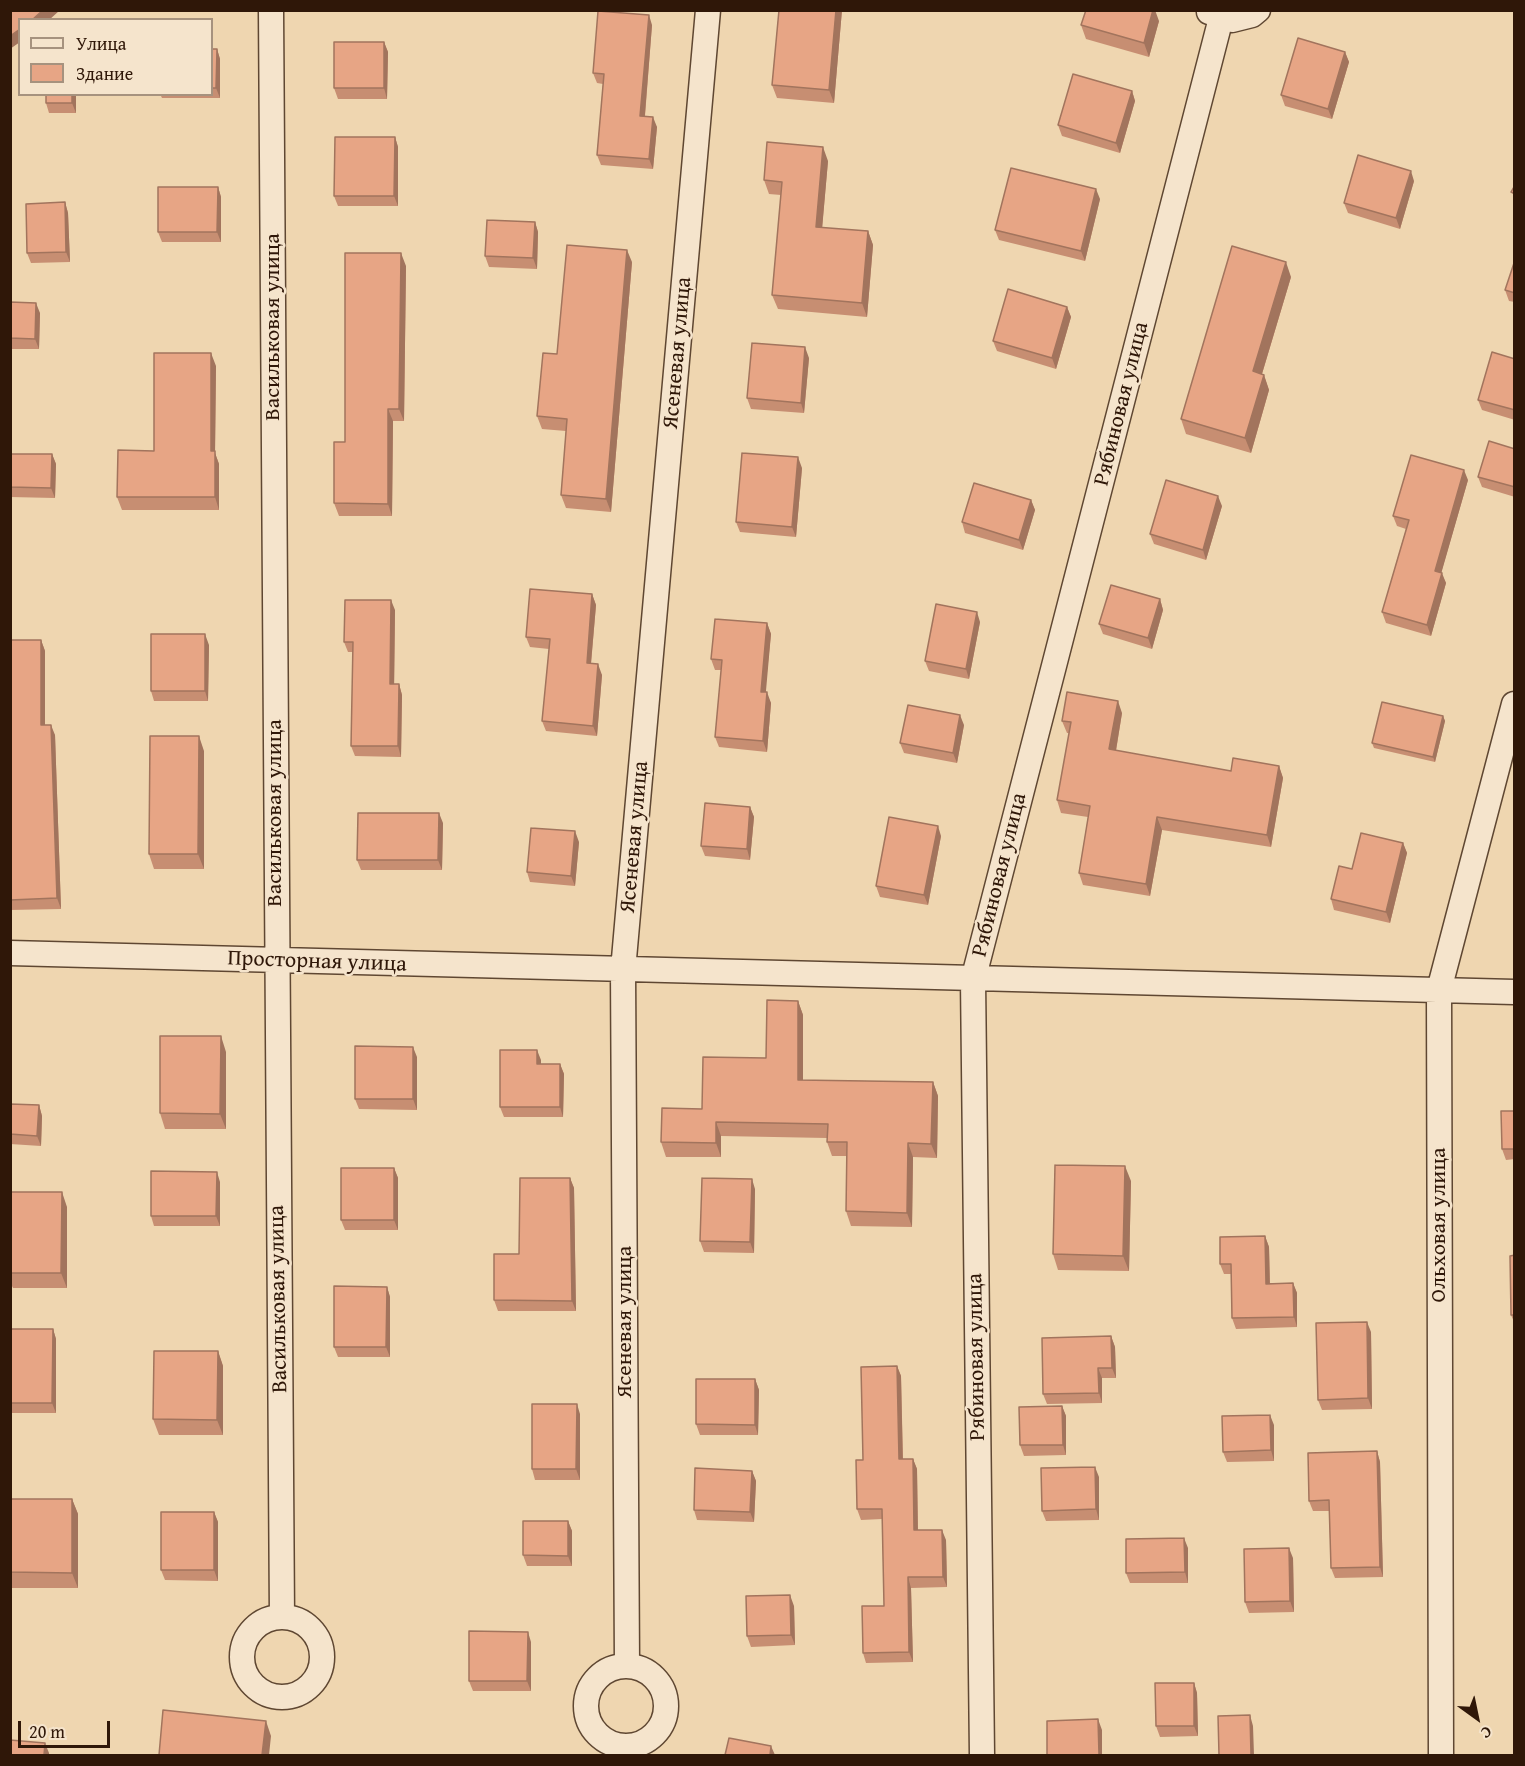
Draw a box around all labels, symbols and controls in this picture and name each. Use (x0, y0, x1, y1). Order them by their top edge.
legend (18, 18, 213, 96)
text: Улица (76, 30, 126, 57)
text: Здание (76, 60, 133, 87)
street label: Васильковая улица (260, 233, 286, 421)
street label: Ясеневая улица (658, 276, 698, 430)
street label: Рябиновая улица (1089, 319, 1155, 489)
street label: Васильковая улица (262, 719, 288, 907)
street label: Ясеневая улица (615, 760, 655, 914)
street label: Рябиновая улица (967, 790, 1033, 960)
street label: Просторная улица (227, 946, 407, 978)
street label: Ольховая улица (1426, 1148, 1452, 1302)
street label: Васильковая улица (264, 1205, 294, 1393)
street label: Ясеневая улица (612, 1246, 638, 1398)
street label: Рябиновая улица (962, 1273, 992, 1441)
north arrow (1447, 1688, 1507, 1748)
scale bar (21, 1709, 112, 1747)
text: 20 m (29, 1718, 65, 1745)
text: С (1476, 1721, 1497, 1746)

